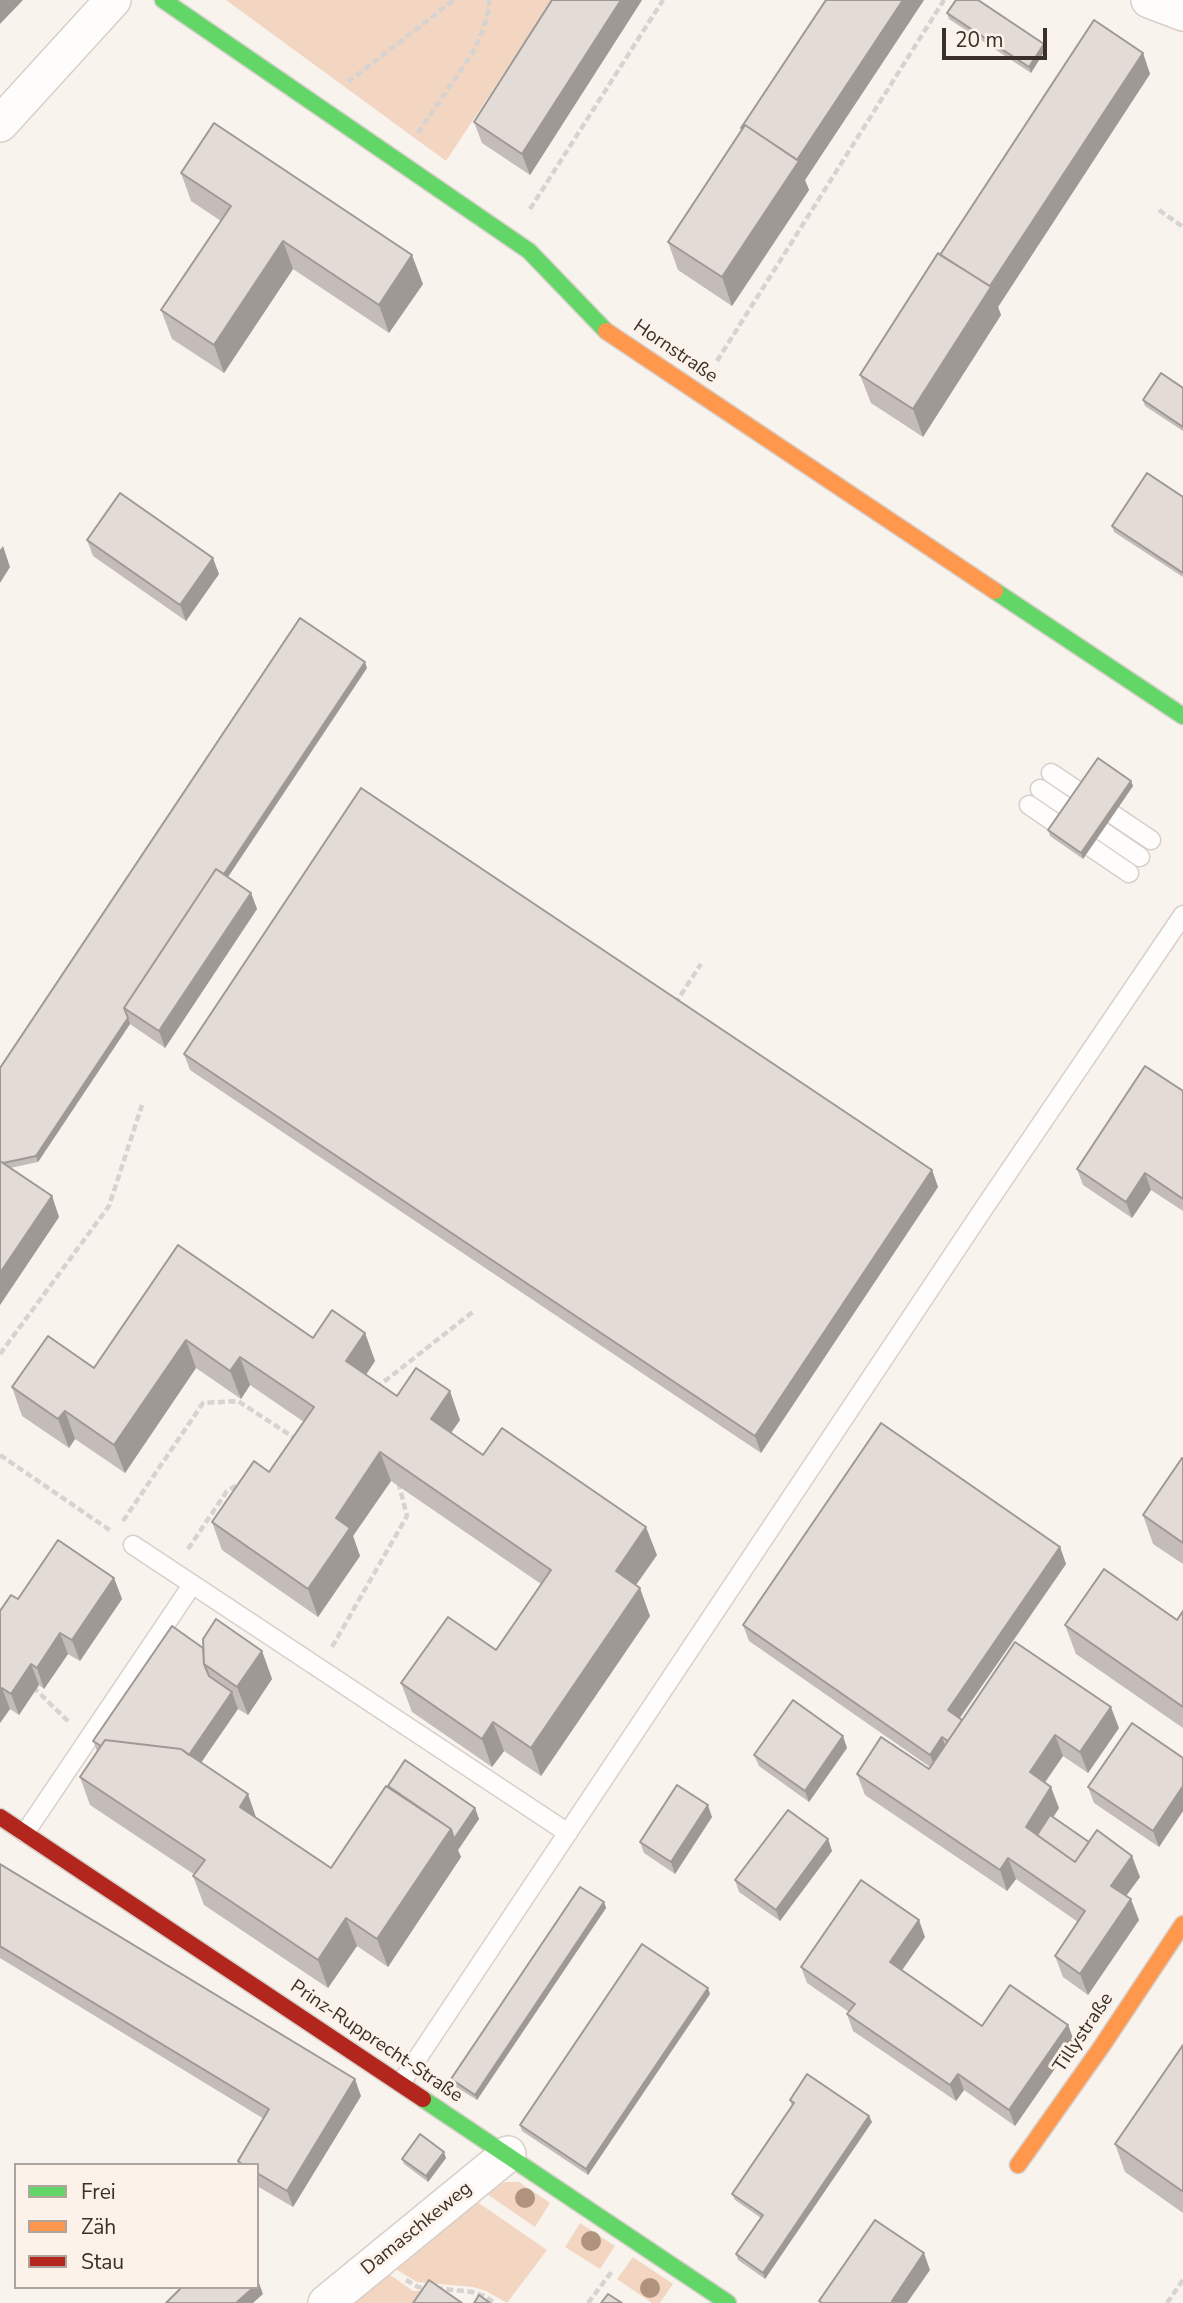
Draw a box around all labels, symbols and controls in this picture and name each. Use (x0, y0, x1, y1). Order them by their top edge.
scale bar (945, 14, 1050, 58)
text: 20 m (955, 26, 1004, 54)
street label: Hornstraße (628, 315, 722, 389)
street label: Prinz-Rupprecht-Straße (286, 1976, 466, 2108)
street label: Tillystraße (1049, 1989, 1119, 2077)
legend (14, 2163, 259, 2289)
street label: Damaschkeweg (357, 2177, 477, 2281)
text: Frei (81, 2178, 116, 2206)
text: Zäh (81, 2213, 116, 2241)
text: Stau (81, 2248, 124, 2276)

